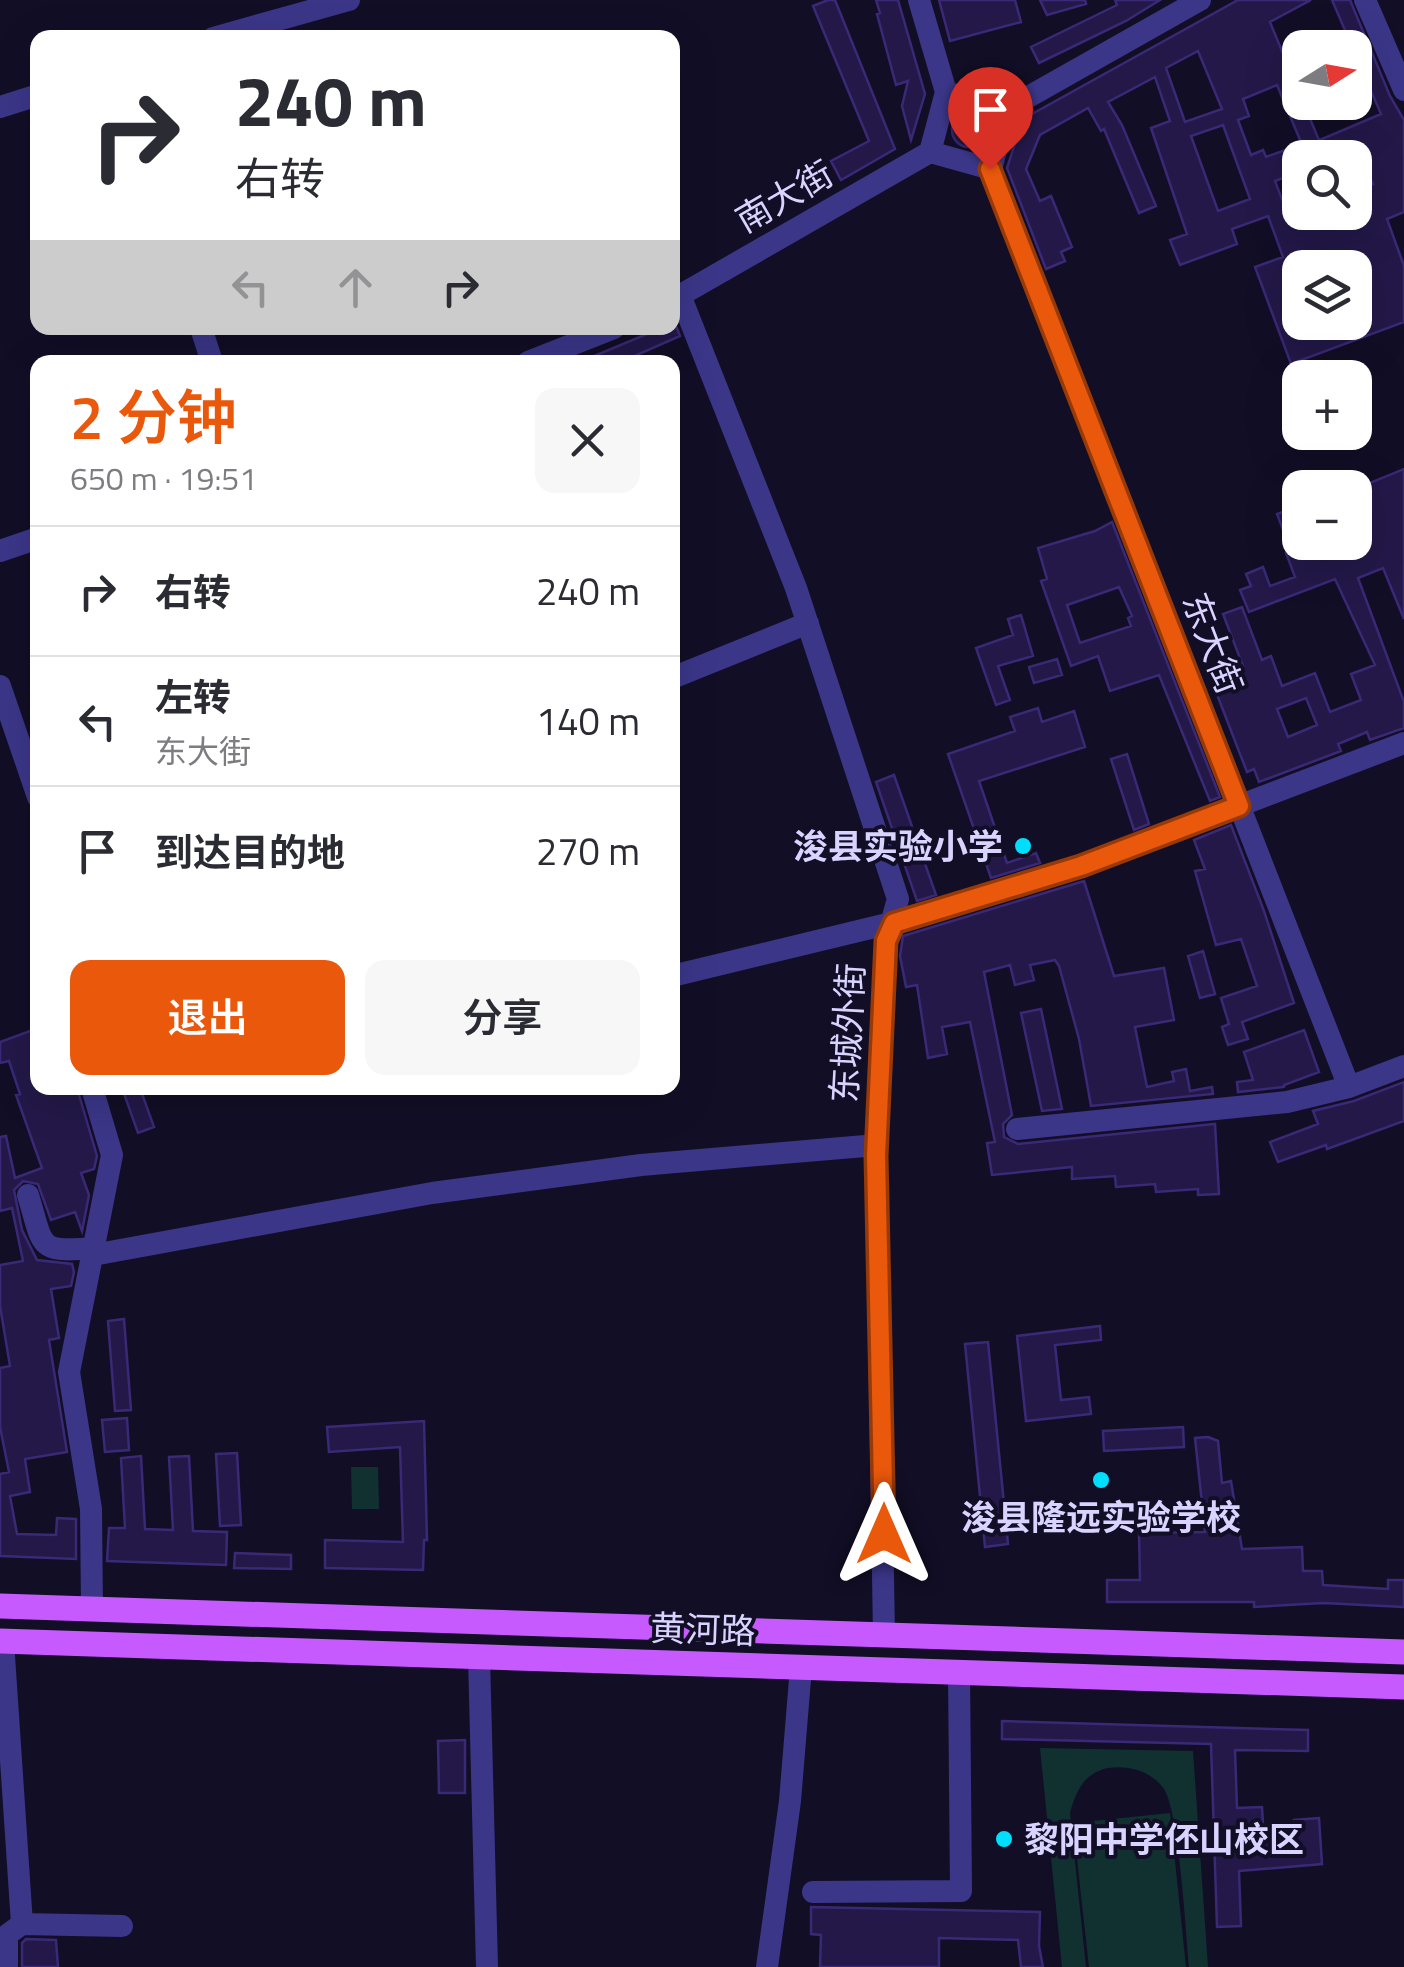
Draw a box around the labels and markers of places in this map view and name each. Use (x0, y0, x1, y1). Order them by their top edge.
pin (948, 67, 1033, 170)
place label: 浚县实验小学 (793, 819, 1003, 873)
marker: 浚县实验小学 (1012, 835, 1034, 857)
marker: 浚县隆远实验学校 (1090, 1469, 1112, 1491)
place label: 浚县隆远实验学校 (961, 1490, 1241, 1544)
place label: 黎阳中学伾山校区 (1024, 1812, 1304, 1866)
marker: 黎阳中学伾山校区 (993, 1828, 1015, 1850)

